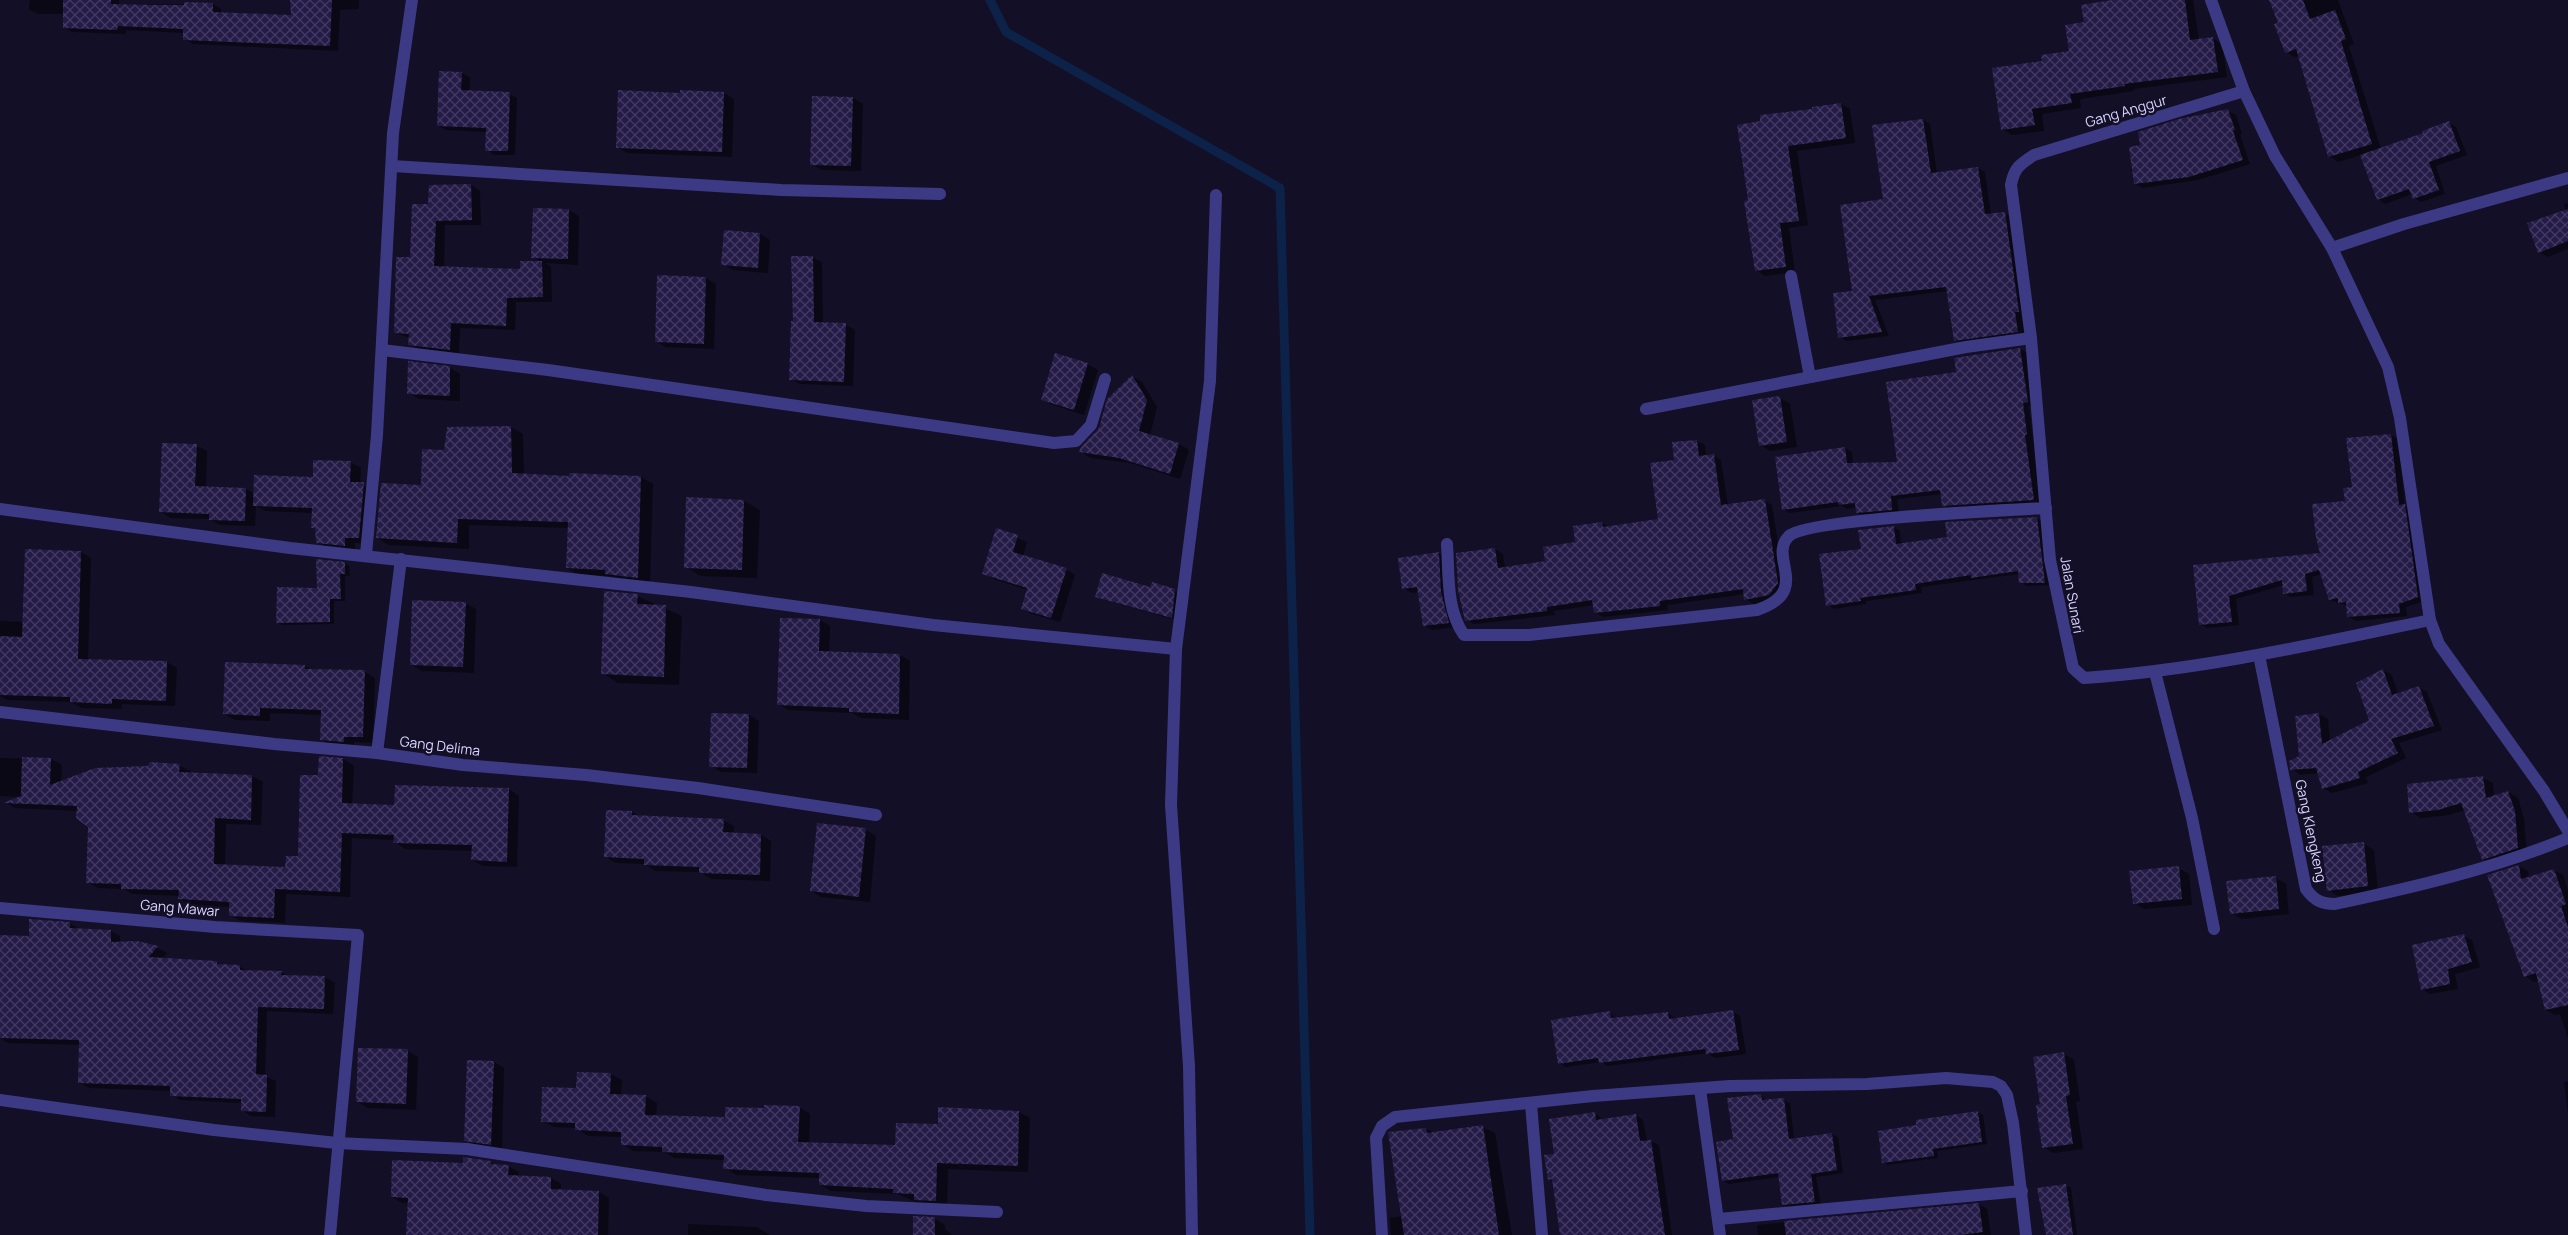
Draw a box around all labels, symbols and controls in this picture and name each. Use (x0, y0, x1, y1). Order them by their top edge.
street label: Gang Anggur (2083, 90, 2169, 131)
street label: Jalan Sunari (2056, 555, 2089, 635)
street label: Gang Delima (399, 731, 481, 760)
street label: Gang Klengkeng (2291, 778, 2332, 884)
street label: Gang Mawar (140, 895, 220, 920)

